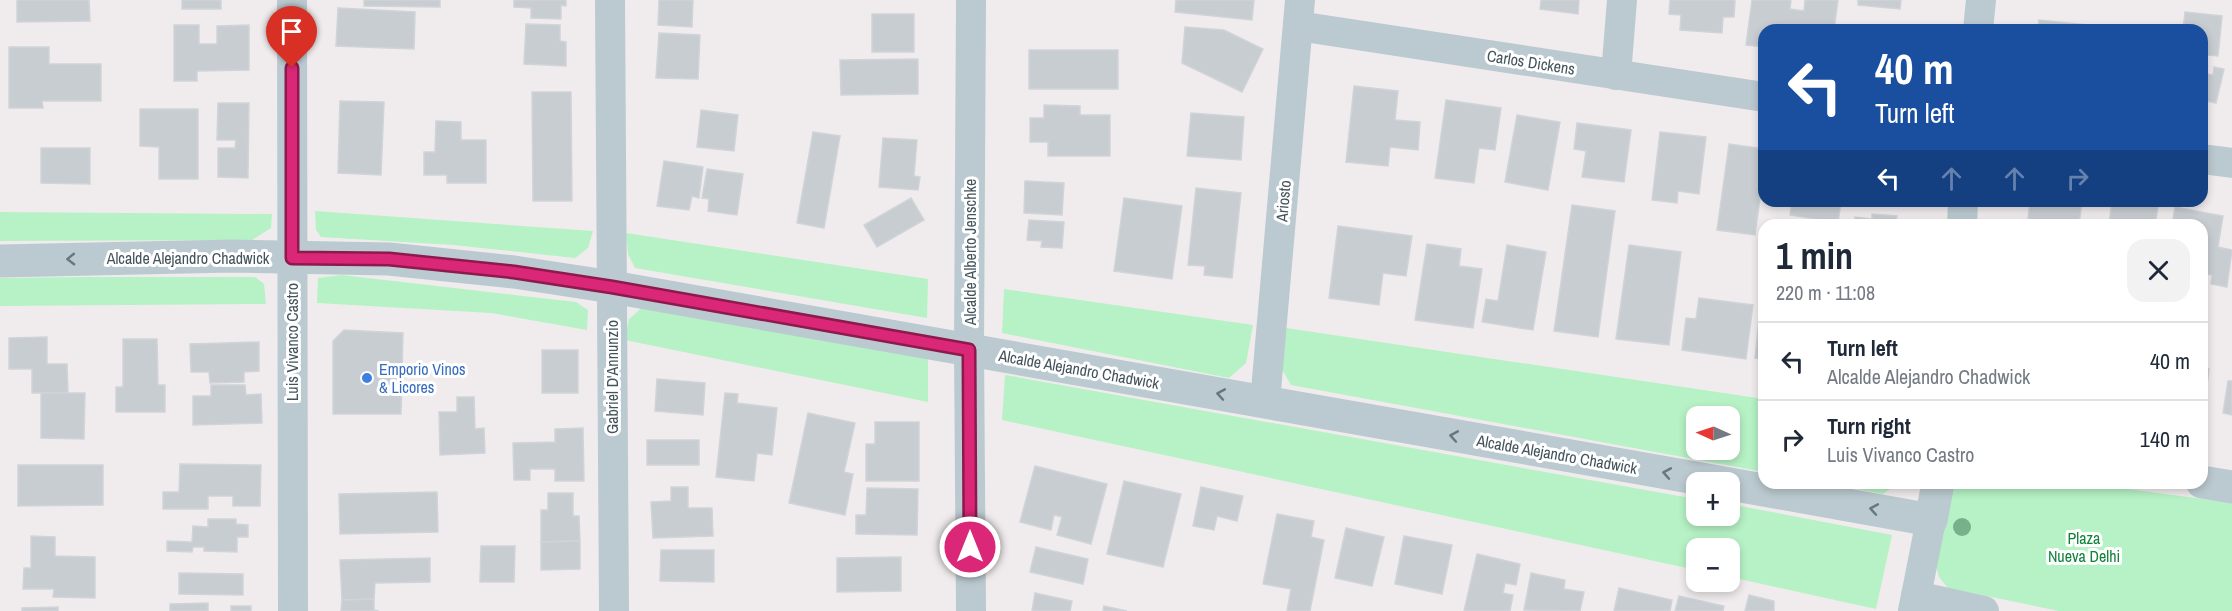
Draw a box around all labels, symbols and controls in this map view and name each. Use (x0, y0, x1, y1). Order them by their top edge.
pin (266, 6, 317, 68)
icon: arrive (275, 15, 308, 48)
text: 40 m (1875, 41, 1954, 97)
street label: Carlos Dickens (1485, 44, 1577, 80)
icon: left (1776, 48, 1854, 126)
text: Turn left (1875, 95, 1954, 131)
icon: left (1872, 162, 1905, 195)
icon: ahead (1935, 162, 1968, 195)
icon: ahead (1998, 162, 2031, 195)
icon: right (2061, 162, 2094, 195)
street label: Alcalde Alberto Jenschke (959, 179, 981, 326)
street label: Ariosto (1270, 179, 1296, 224)
text: 1 min (1776, 232, 1853, 280)
button: close (2127, 239, 2190, 302)
street label: Alcalde Alejandro Chadwick (106, 247, 270, 269)
one-way arrow (66, 253, 75, 266)
text: 220 m · 11:08 (1776, 279, 1875, 306)
street label: Luis Vivanco Castro (281, 283, 303, 401)
street label: Gabriel D'Annunzio (601, 320, 623, 434)
text: Turn left (1827, 333, 1898, 363)
street label: Alcalde Alejandro Chadwick (996, 344, 1161, 394)
icon: left (1776, 345, 1809, 378)
text: 40 m (2150, 346, 2190, 376)
place label: Emporio Vinos & Licores (379, 358, 466, 398)
text: Alcalde Alejandro Chadwick (1827, 363, 2030, 390)
marker: Emporio Vinos & Licores (360, 371, 374, 385)
one-way arrow (1216, 389, 1225, 401)
north arrow (1686, 406, 1740, 460)
map controls (1686, 406, 1740, 592)
text: Turn right (1827, 411, 1911, 441)
icon: right (1776, 423, 1809, 456)
text: 140 m (2140, 424, 2190, 454)
street label: Alcalde Alejandro Chadwick (1474, 429, 1639, 479)
one-way arrow (1449, 430, 1459, 442)
text: Luis Vivanco Castro (1827, 441, 1974, 468)
one-way arrow (1662, 467, 1672, 480)
button: + (1686, 472, 1740, 526)
one-way arrow (1869, 503, 1879, 516)
position arrow (938, 515, 1002, 579)
park label: Plaza Nueva Delhi (2048, 527, 2120, 567)
button: − (1686, 538, 1740, 592)

